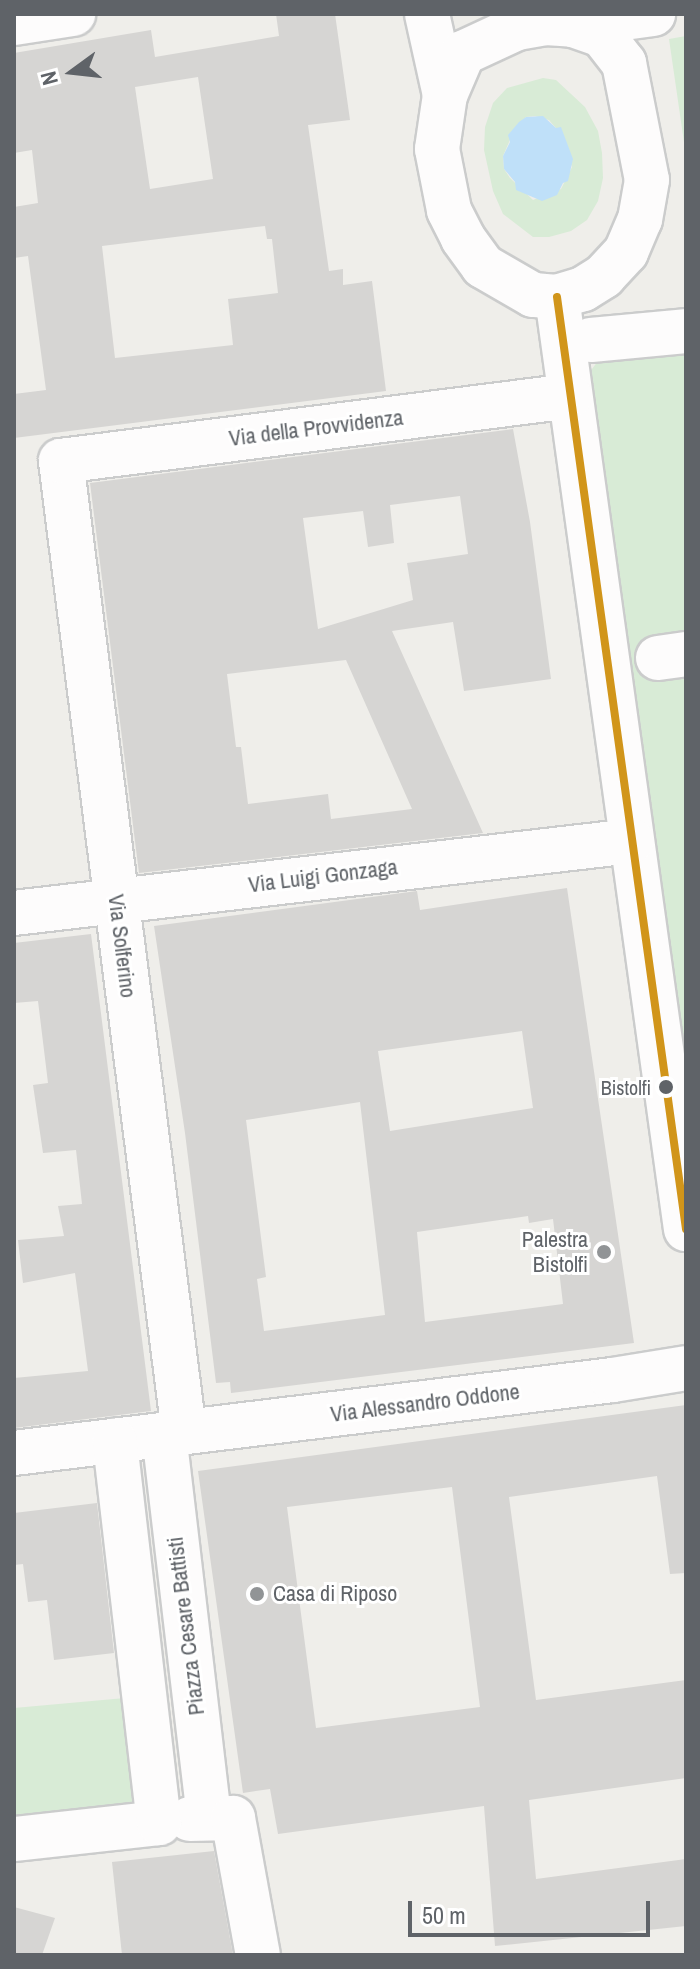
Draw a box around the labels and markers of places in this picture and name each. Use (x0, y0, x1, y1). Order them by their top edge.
place label: Bistolfi (601, 1075, 651, 1099)
marker: Bistolfi (658, 1079, 674, 1095)
place label: Palestra Bistolfi (522, 1226, 588, 1278)
marker: Palestra Bistolfi (595, 1243, 613, 1261)
place label: Casa di Riposo (273, 1581, 397, 1607)
marker: Casa di Riposo (248, 1585, 266, 1603)

